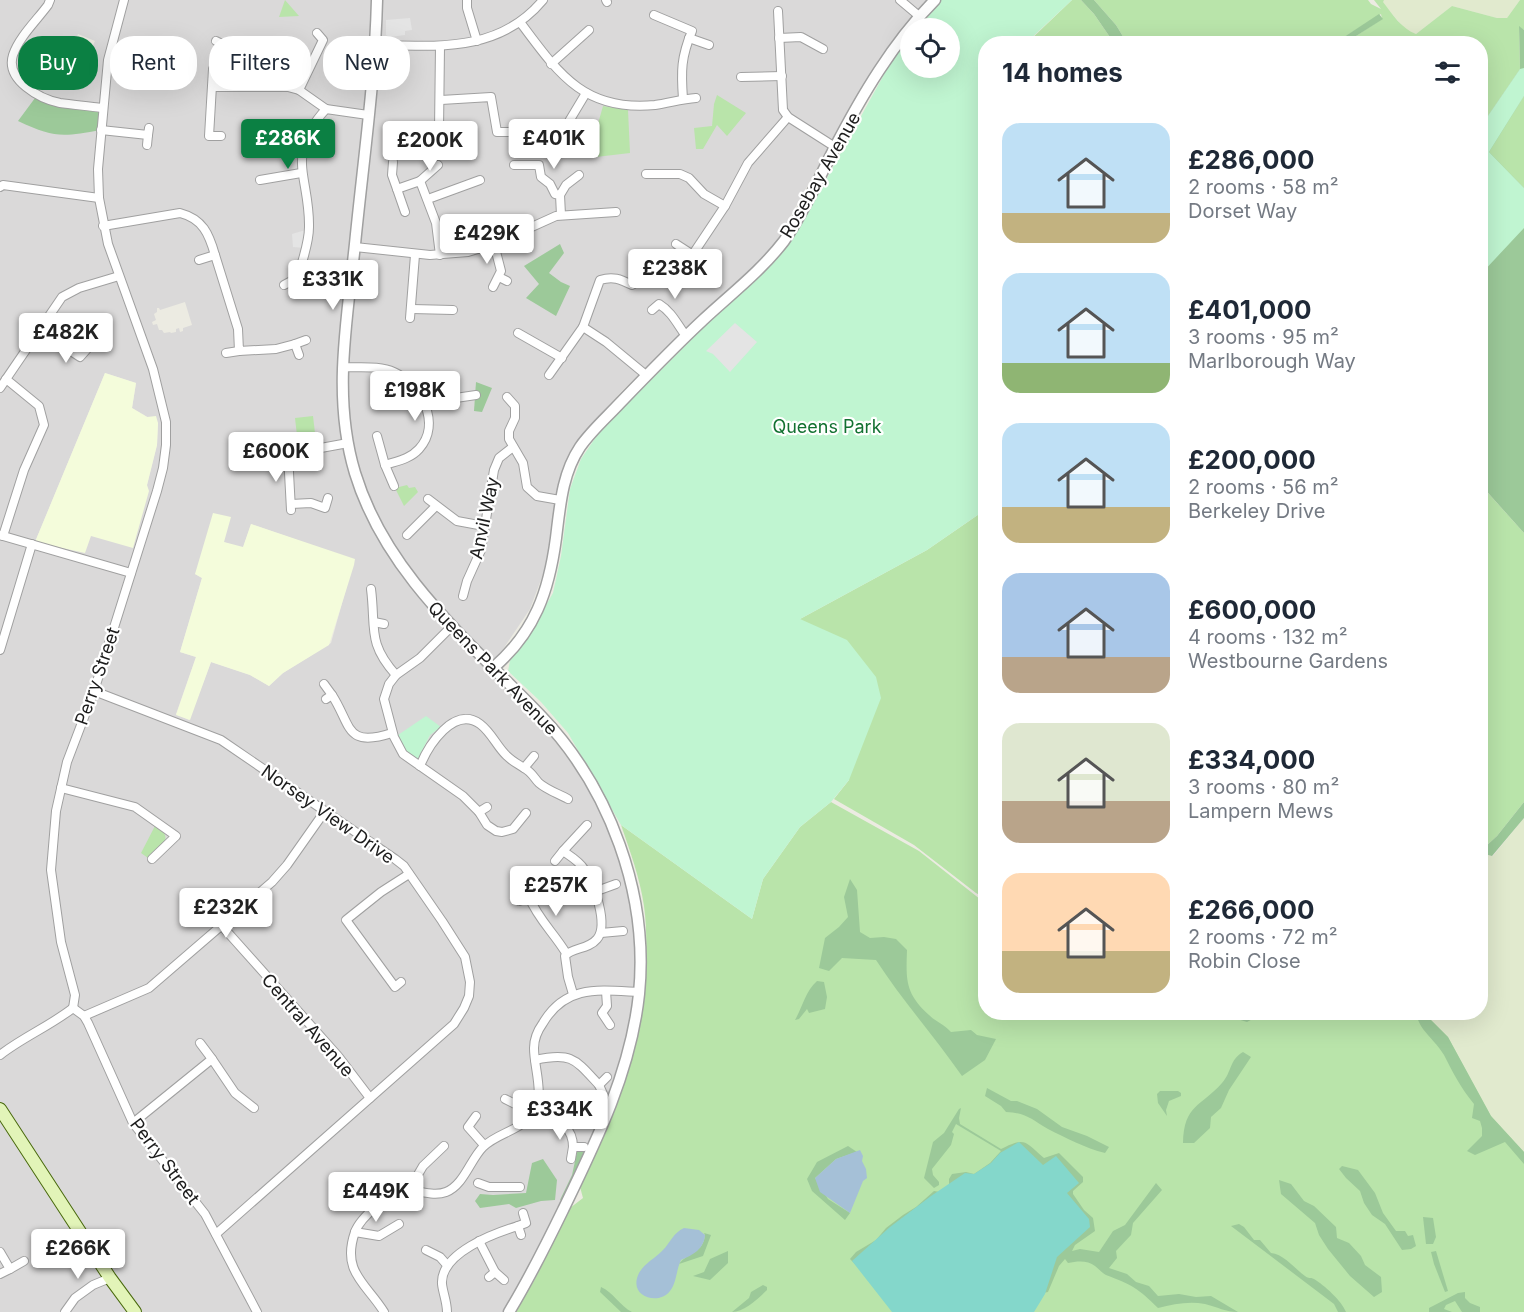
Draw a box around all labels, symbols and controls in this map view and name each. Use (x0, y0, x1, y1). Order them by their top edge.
map controls (900, 18, 960, 78)
button: locate (900, 18, 960, 78)
chip: Buy (18, 36, 98, 90)
chip: Rent (110, 36, 197, 90)
chip: Filters (209, 36, 311, 90)
chip: New (323, 36, 410, 90)
icon: filters (1431, 56, 1464, 89)
text: 14 homes (1002, 57, 1123, 88)
street label: Rosebay Avenue (776, 108, 864, 242)
pin: £286K (246, 119, 330, 170)
pin: £401K (512, 119, 596, 170)
pin: £200K (388, 121, 472, 172)
text: £286K (255, 126, 321, 150)
text: £401K (523, 126, 585, 150)
text: £200K (397, 128, 463, 152)
text: £286,000 (1188, 144, 1315, 175)
icon: home (1050, 147, 1122, 219)
text: 2 rooms · 58 m² (1188, 175, 1339, 199)
text: Dorset Way (1188, 199, 1297, 223)
pin: £429K (445, 214, 529, 265)
text: £429K (454, 221, 520, 245)
pin: £238K (633, 249, 717, 300)
text: £238K (642, 256, 708, 280)
pin: £331K (291, 260, 375, 311)
text: £331K (302, 267, 364, 291)
text: £401,000 (1188, 294, 1311, 325)
icon: home (1050, 297, 1122, 369)
pin: £482K (24, 313, 108, 364)
text: £482K (33, 320, 99, 344)
text: 3 rooms · 95 m² (1188, 325, 1339, 349)
text: Marlborough Way (1188, 349, 1356, 373)
pin: £198K (373, 371, 457, 422)
text: £198K (384, 378, 446, 402)
park label: Queens Park (772, 416, 882, 437)
pin: £600K (234, 432, 318, 483)
text: £600K (242, 439, 310, 463)
text: £200,000 (1188, 444, 1316, 475)
icon: home (1050, 447, 1122, 519)
street label: Anvil Way (465, 475, 503, 561)
text: 2 rooms · 56 m² (1188, 475, 1339, 499)
text: Berkeley Drive (1188, 499, 1325, 523)
text: £600,000 (1188, 594, 1316, 625)
street label: Queens Park Avenue (424, 597, 562, 739)
icon: home (1050, 597, 1122, 669)
street label: Perry Street (70, 624, 124, 728)
text: 4 rooms · 132 m² (1188, 625, 1347, 649)
text: Westbourne Gardens (1188, 649, 1388, 673)
text: £334,000 (1188, 744, 1315, 775)
icon: home (1050, 747, 1122, 819)
street label: Norsey View Drive (258, 760, 398, 868)
text: 3 rooms · 80 m² (1188, 775, 1339, 799)
text: Lampern Mews (1188, 799, 1334, 823)
pin: £257K (514, 866, 598, 917)
text: £257K (524, 873, 588, 897)
pin: £232K (184, 888, 268, 939)
text: £266,000 (1188, 894, 1315, 925)
text: £232K (193, 895, 259, 919)
icon: home (1050, 897, 1122, 969)
text: 2 rooms · 72 m² (1188, 925, 1338, 949)
text: Robin Close (1188, 949, 1301, 973)
street label: Central Avenue (258, 969, 358, 1081)
pin: £334K (518, 1090, 602, 1141)
text: £334K (527, 1097, 593, 1121)
street label: Perry Street (126, 1114, 204, 1208)
pin: £449K (334, 1172, 418, 1223)
text: £449K (342, 1179, 410, 1203)
pin: £266K (36, 1229, 120, 1280)
text: £266K (45, 1236, 111, 1260)

